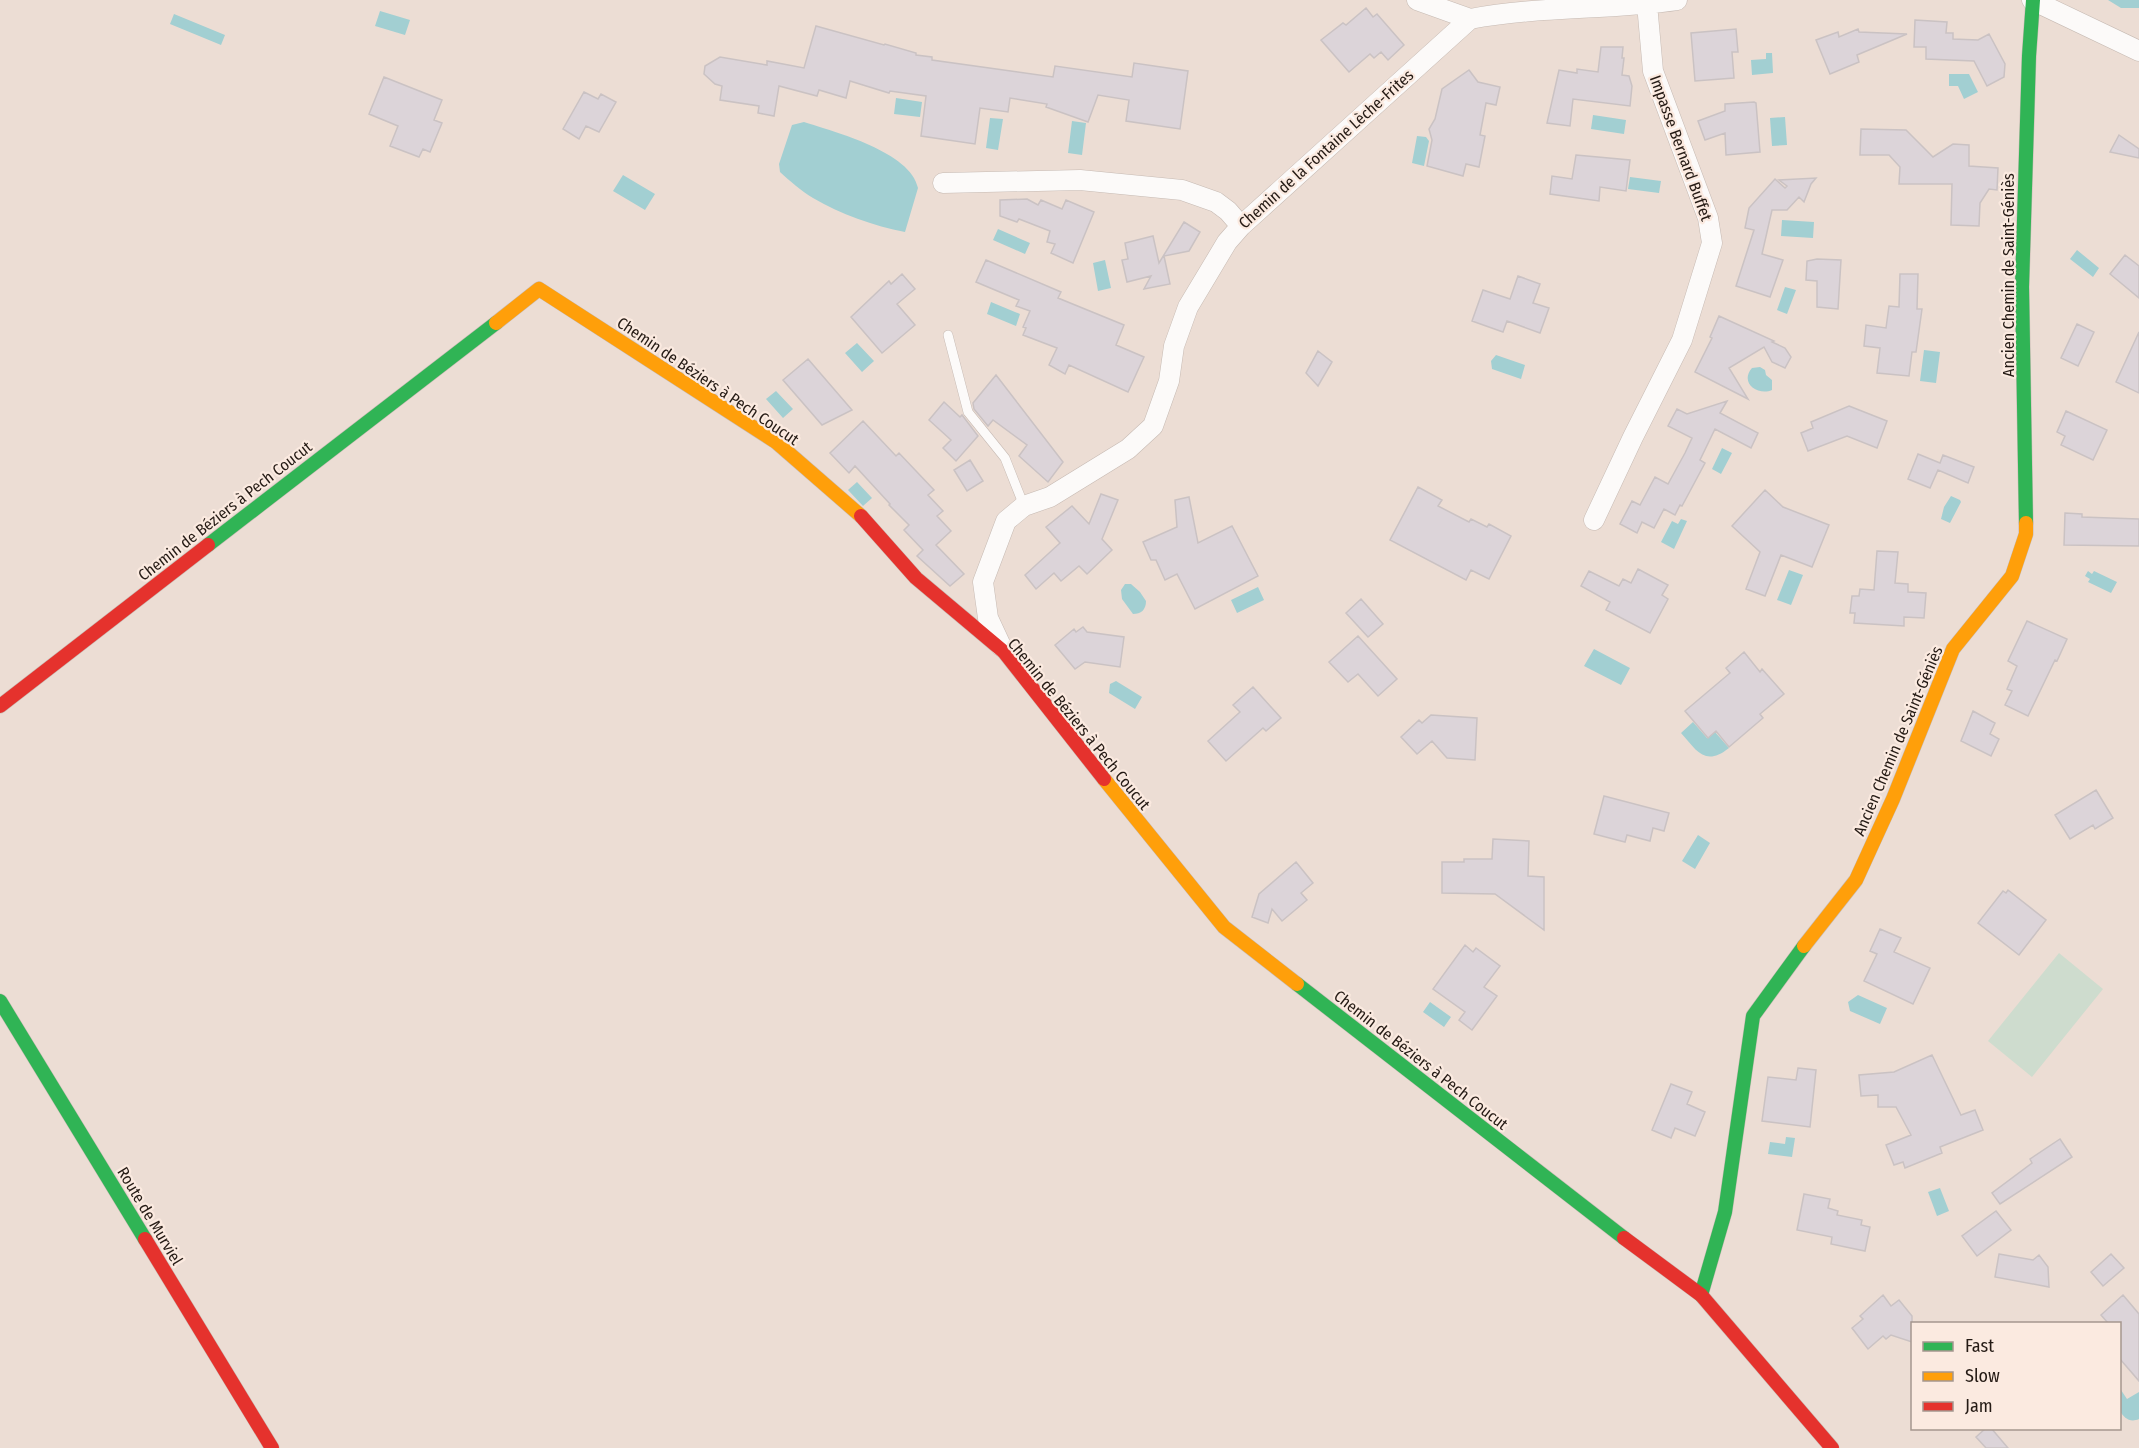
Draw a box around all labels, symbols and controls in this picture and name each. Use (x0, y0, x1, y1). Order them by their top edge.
street label: Chemin de la Fontaine Lèche-Frites (1235, 65, 1417, 233)
street label: Impasse Bernard Buffet (1646, 73, 1716, 224)
street label: Ancien Chemin de Saint-Géniès (1999, 173, 2018, 377)
street label: Chemin de Béziers à Pech Coucut (613, 313, 803, 449)
street label: Chemin de Béziers à Pech Coucut (134, 437, 316, 585)
street label: Chemin de Béziers à Pech Coucut (1004, 634, 1155, 814)
street label: Ancien Chemin de Saint-Géniès (1849, 643, 1947, 839)
street label: Chemin de Béziers à Pech Coucut (1330, 986, 1512, 1134)
street label: Route de Murviel (113, 1164, 187, 1268)
legend (1911, 1322, 2121, 1430)
text: Fast (1965, 1335, 1994, 1357)
text: Slow (1965, 1365, 2000, 1387)
text: Jam (1965, 1395, 1993, 1417)

